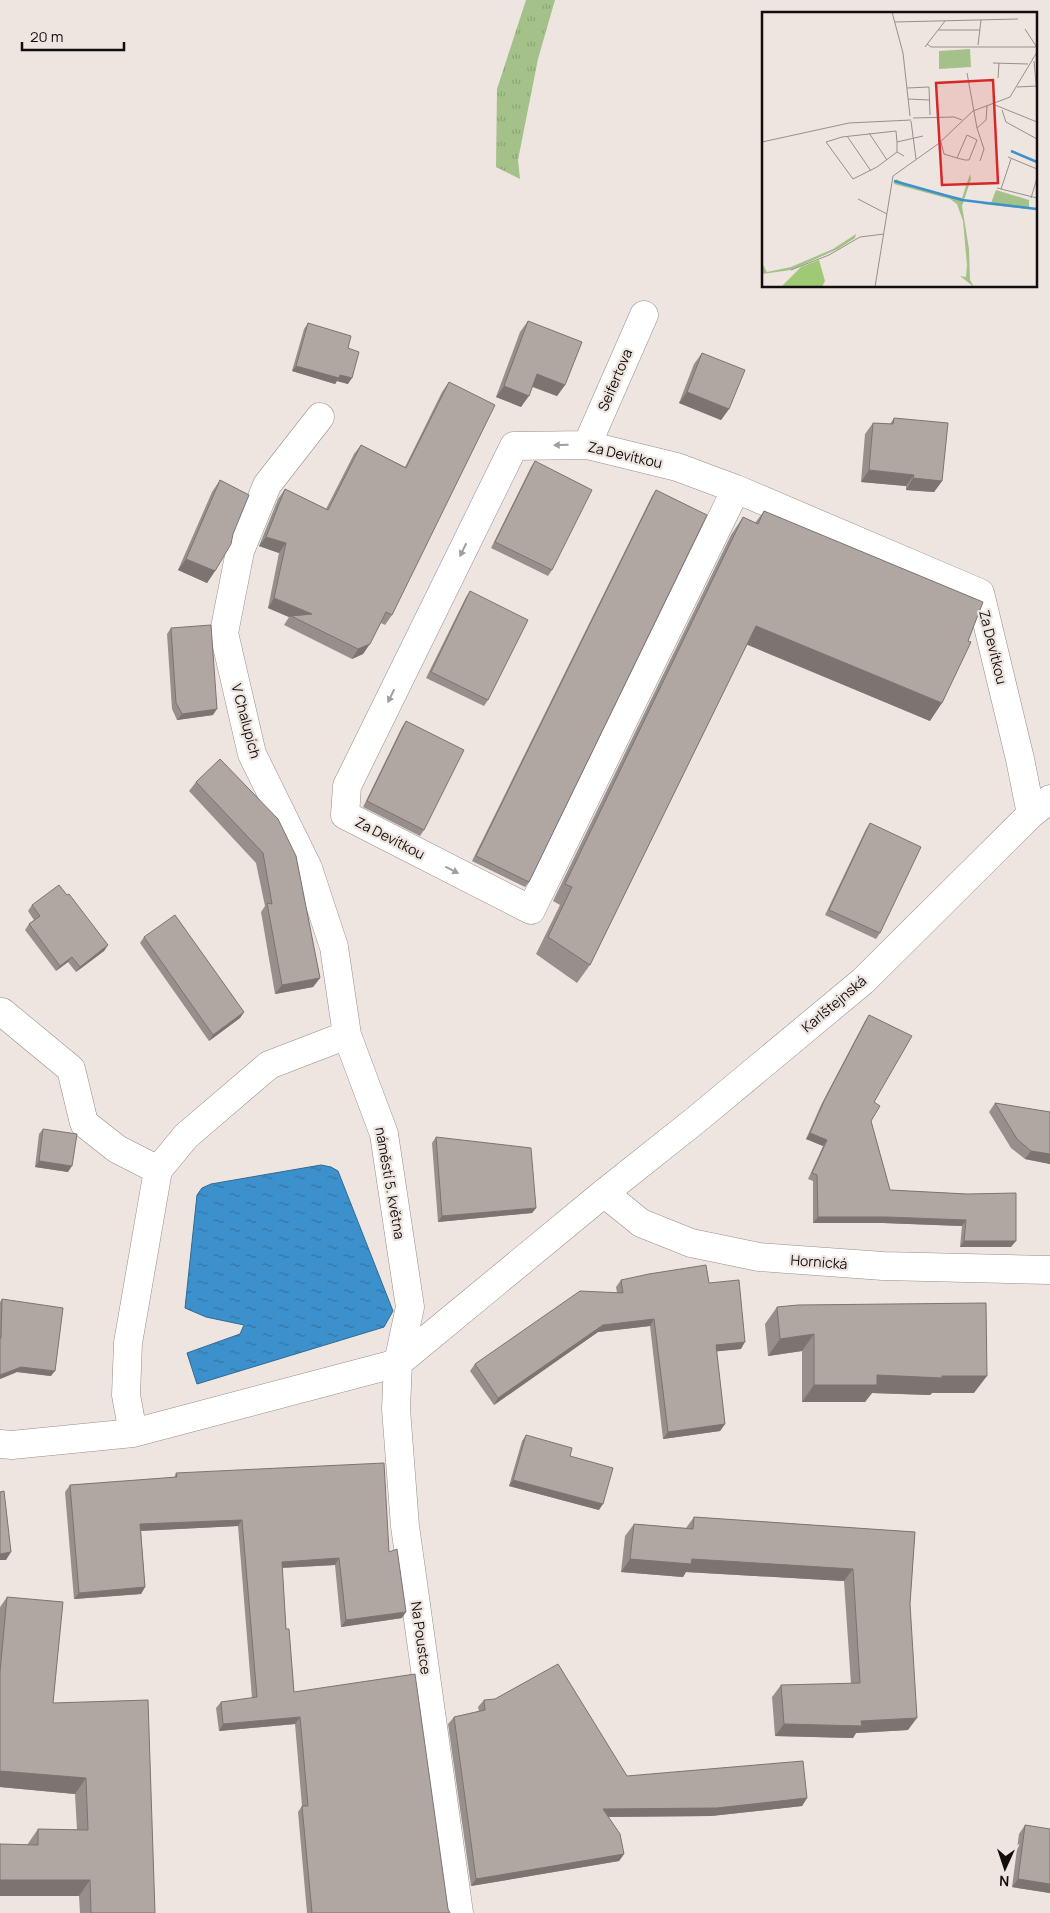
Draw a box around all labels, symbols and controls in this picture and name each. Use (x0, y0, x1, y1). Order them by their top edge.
inset map (762, 12, 1038, 288)
scale bar (22, 20, 125, 52)
text: 20 m (30, 26, 63, 47)
street label: Seifertova (593, 346, 636, 414)
street label: Za Devítkou (586, 437, 664, 472)
one-way arrow (553, 442, 569, 450)
one-way arrow (459, 543, 467, 558)
street label: Za Devítkou (975, 608, 1012, 686)
street label: V Chalupích (227, 681, 266, 760)
one-way arrow (387, 689, 395, 703)
street label: Za Devítkou (352, 812, 428, 863)
one-way arrow (445, 866, 459, 874)
street label: Karlštejnská (797, 971, 870, 1036)
street label: náměstí 5. května (371, 1125, 410, 1240)
street label: Hornická (790, 1250, 848, 1273)
street label: Na Poustce (407, 1600, 436, 1676)
north arrow (980, 1843, 1030, 1893)
text: N (999, 1872, 1010, 1891)

